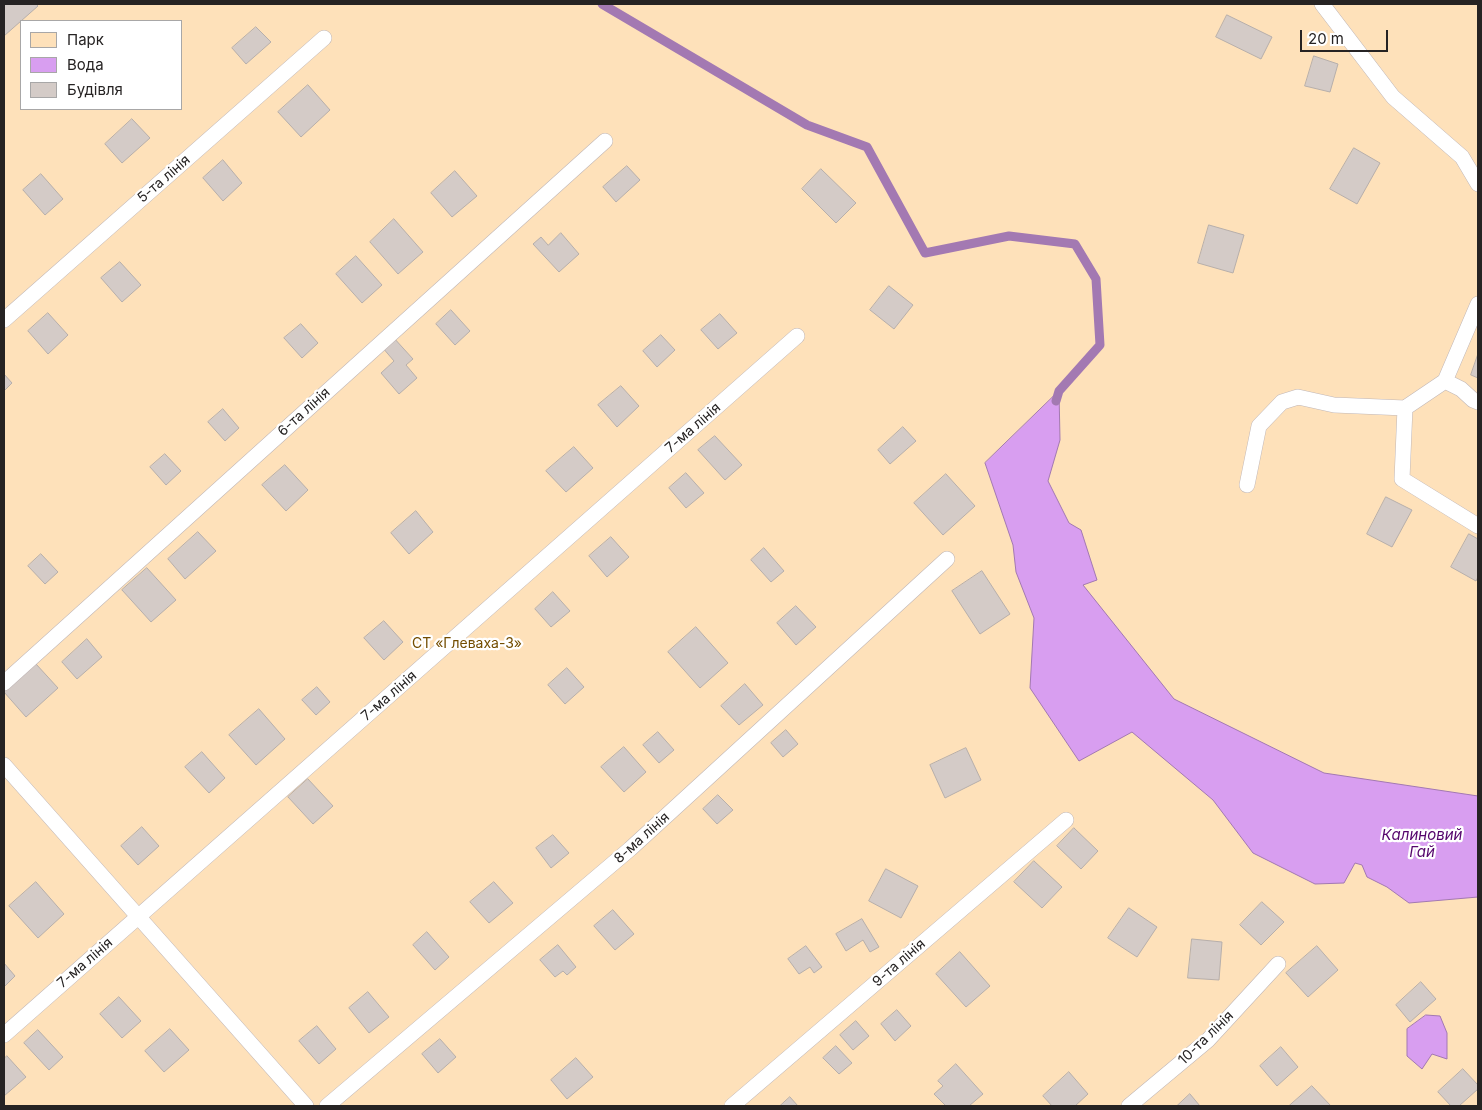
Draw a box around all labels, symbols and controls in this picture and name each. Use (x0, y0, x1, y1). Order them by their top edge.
legend (20, 20, 182, 110)
scale bar (1302, 20, 1390, 52)
text: 20 m (1308, 29, 1344, 48)
text: Парк (67, 30, 104, 49)
text: Вода (67, 55, 104, 74)
text: Будівля (67, 80, 123, 99)
street label: 5-та лінія (134, 152, 194, 206)
street label: 6-та лінія (274, 384, 334, 440)
street label: 7-ма лінія (662, 399, 724, 457)
park label: СТ «Глеваха-3» (412, 636, 522, 652)
street label: 7-ма лінія (358, 667, 420, 725)
street label: 8-ма лінія (611, 809, 673, 867)
water label: Калиновий Гай (1382, 826, 1462, 861)
street label: 7-ма лінія (54, 934, 116, 992)
street label: 9-та лінія (869, 936, 929, 990)
street label: 10-та лінія (1175, 1008, 1237, 1068)

